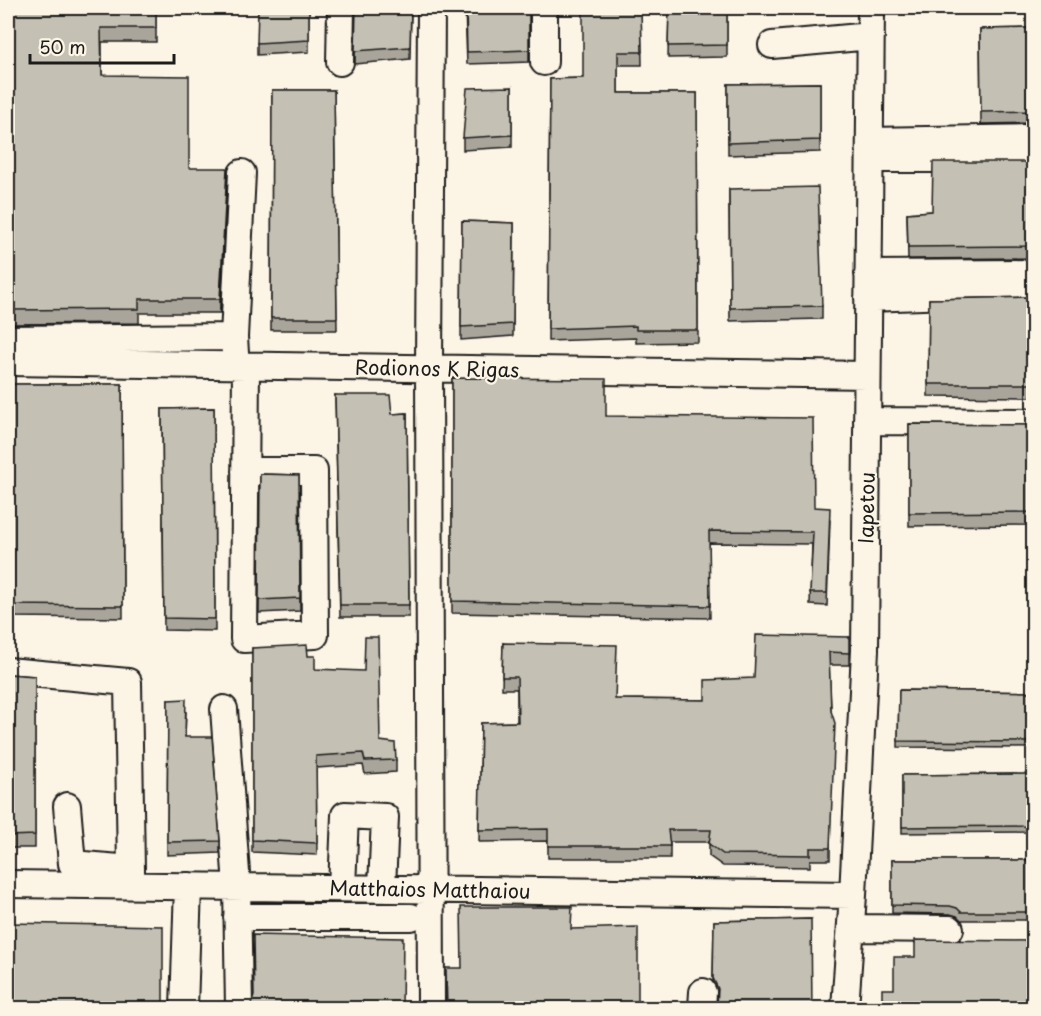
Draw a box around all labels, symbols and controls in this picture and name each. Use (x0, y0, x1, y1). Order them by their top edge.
scale bar (30, 27, 174, 65)
text: 50 m (39, 33, 86, 60)
street label: Rodionos K Rigas (355, 352, 519, 384)
street label: Iapetou (850, 472, 882, 544)
street label: Matthaios Matthaiou (329, 872, 531, 906)

